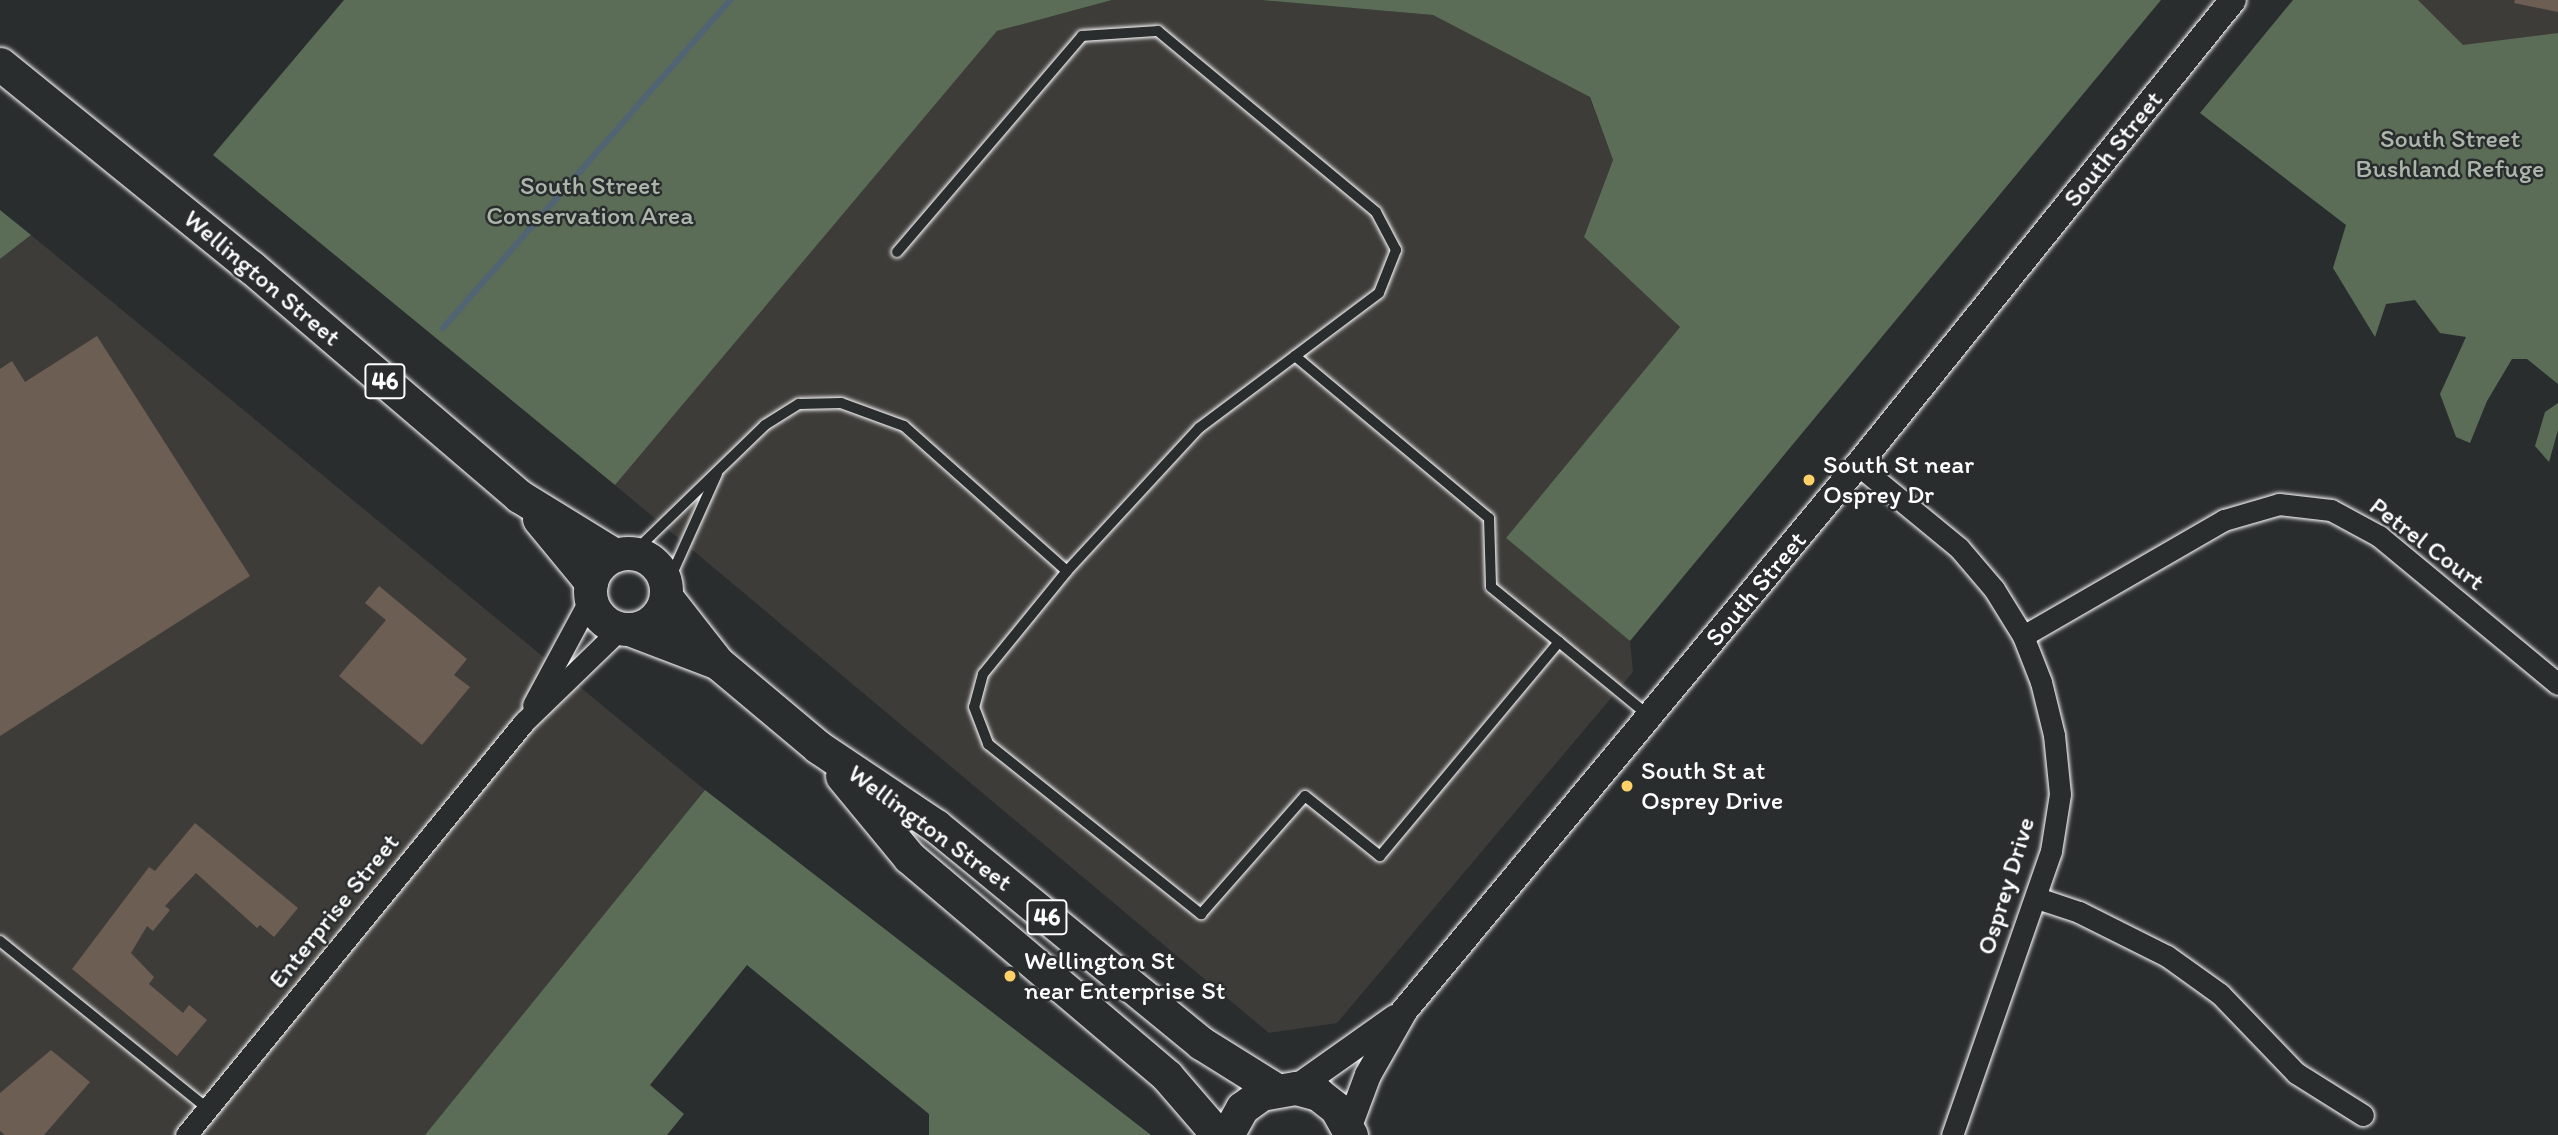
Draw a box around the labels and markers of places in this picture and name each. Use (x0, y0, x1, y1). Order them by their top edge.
place label: South St near Osprey Dr (1823, 449, 1974, 510)
marker: South St near Osprey Dr (1801, 472, 1817, 488)
place label: South St at Osprey Drive (1641, 755, 1784, 816)
marker: South St at Osprey Drive (1619, 778, 1635, 794)
place label: Wellington St near Enterprise St (1024, 945, 1226, 1006)
marker: Wellington St near Enterprise St (1002, 968, 1018, 984)

